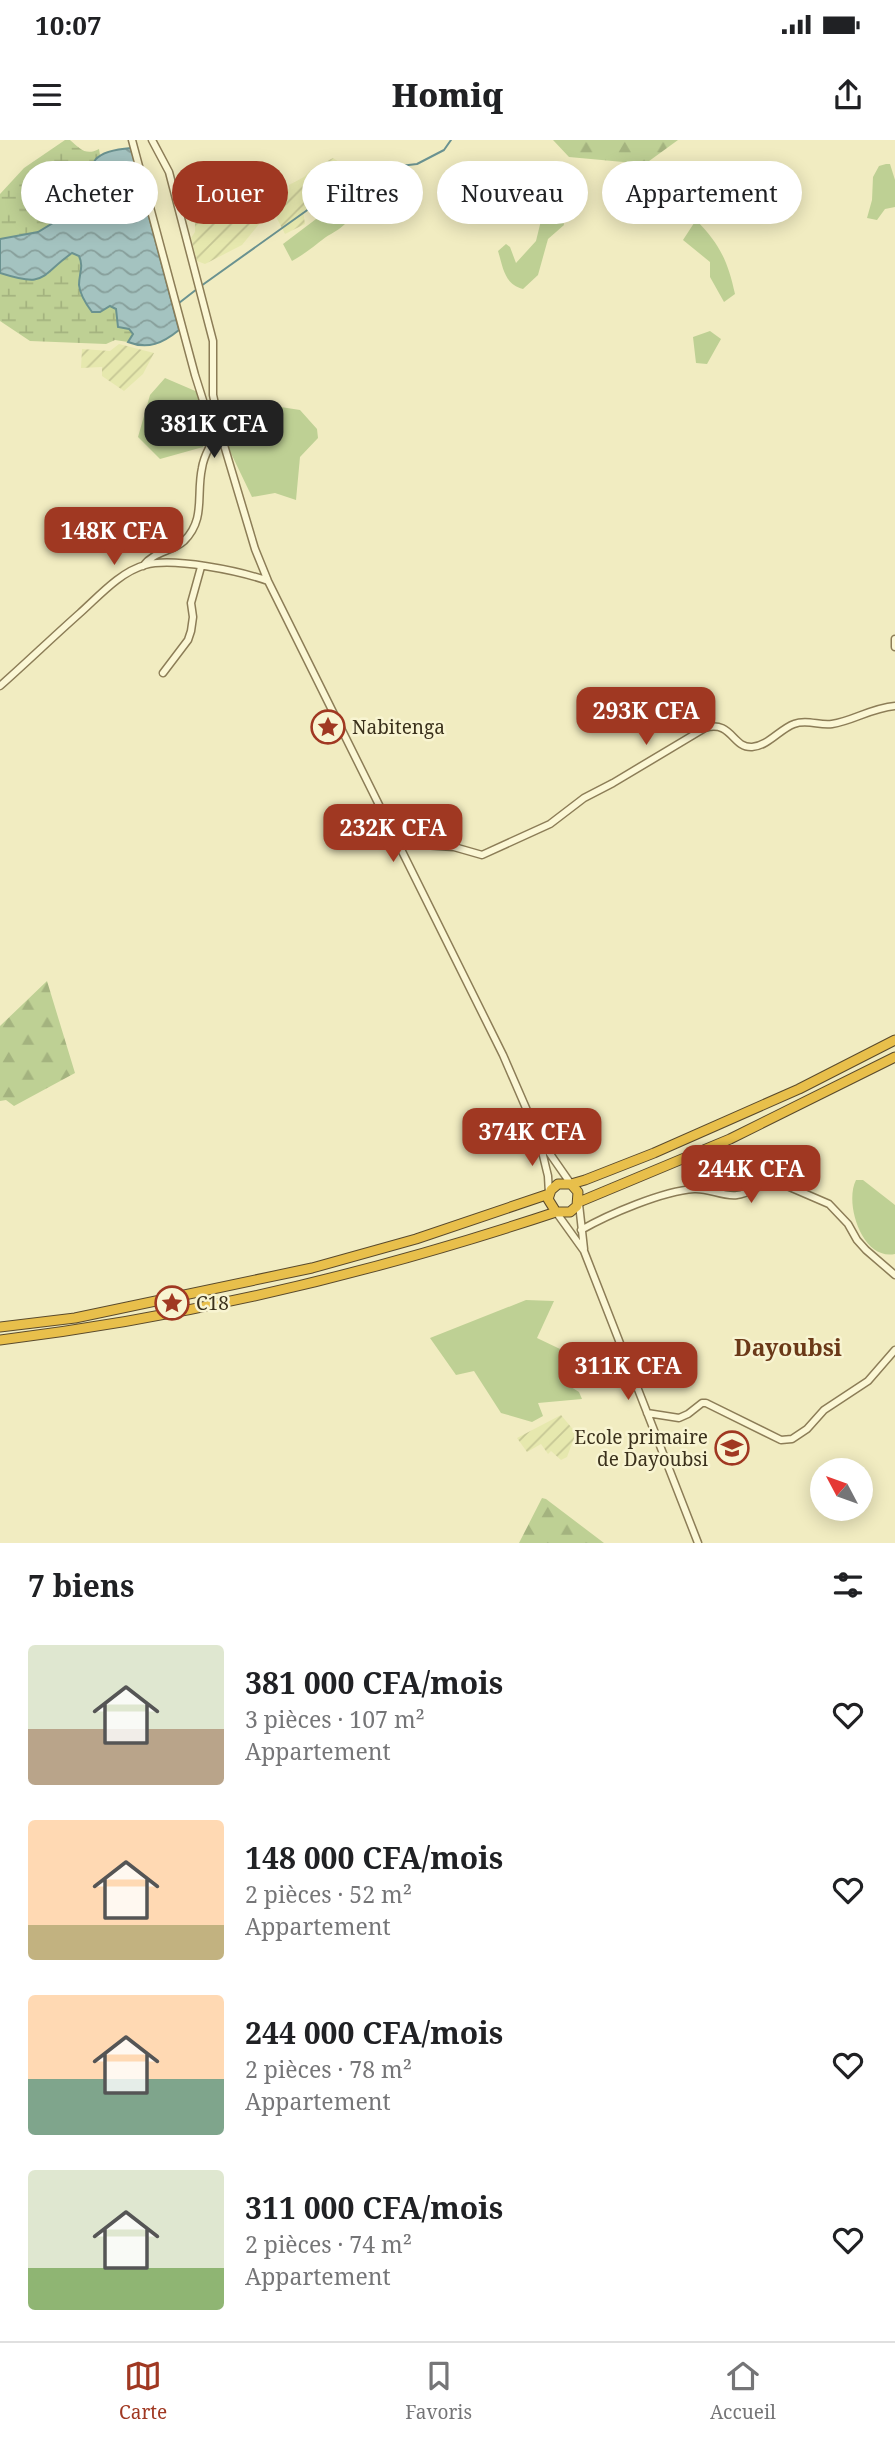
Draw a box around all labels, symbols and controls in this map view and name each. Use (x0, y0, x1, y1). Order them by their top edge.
text: 10:07 (35, 7, 102, 43)
text: Homiq (392, 73, 503, 116)
icon: menu (28, 76, 66, 114)
icon: share (829, 76, 867, 114)
chip: Acheter (21, 161, 158, 224)
chip: Louer (172, 161, 288, 224)
chip: Filtres (302, 161, 423, 224)
chip: Nouveau (437, 161, 588, 224)
chip: Appartement (602, 161, 802, 224)
pin: 381K CFA (142, 400, 286, 460)
text: 381K CFA (160, 407, 268, 439)
pin: 148K CFA (42, 508, 186, 567)
text: 148K CFA (60, 514, 168, 546)
pin: 293K CFA (574, 688, 718, 747)
text: 293K CFA (592, 694, 700, 726)
place icon: Nabitenga (309, 708, 347, 746)
place label: Nabitenga (352, 714, 445, 740)
pin: 232K CFA (321, 804, 465, 864)
text: 232K CFA (339, 811, 447, 843)
pin: 374K CFA (460, 1108, 604, 1168)
text: 374K CFA (478, 1115, 586, 1147)
pin: 244K CFA (679, 1146, 823, 1205)
text: 244K CFA (697, 1152, 805, 1184)
place icon: C18 (153, 1284, 191, 1322)
place label: C18 (196, 1290, 229, 1316)
district label: Dayoubsi (734, 1331, 842, 1363)
pin: 311K CFA (556, 1342, 700, 1402)
text: 311K CFA (574, 1349, 682, 1381)
place label: Ecole primaire de Dayoubsi (574, 1424, 708, 1472)
school or university icon: Ecole primaire de Dayoubsi (713, 1429, 751, 1467)
north arrow (810, 1458, 873, 1521)
map controls (810, 1458, 873, 1521)
text: 7 biens (28, 1565, 134, 1606)
icon: filters (829, 1566, 867, 1604)
text: 381 000 CFA/mois (245, 1662, 503, 1703)
icon: home (84, 1673, 168, 1757)
icon: heart (829, 1696, 867, 1734)
text: 3 pièces · 107 m² (245, 1703, 425, 1735)
text: Appartement (245, 1735, 391, 1767)
text: 148 000 CFA/mois (245, 1837, 503, 1878)
icon: home (84, 1848, 168, 1932)
icon: heart (829, 1871, 867, 1909)
text: 2 pièces · 52 m² (245, 1878, 412, 1910)
text: Appartement (245, 1910, 391, 1942)
text: 244 000 CFA/mois (245, 2012, 503, 2053)
icon: home (84, 2023, 168, 2107)
icon: heart (829, 2046, 867, 2084)
text: 2 pièces · 78 m² (245, 2053, 412, 2085)
text: Appartement (245, 2085, 391, 2117)
text: 311 000 CFA/mois (245, 2187, 503, 2228)
icon: home (84, 2198, 168, 2282)
icon: heart (829, 2221, 867, 2259)
text: 2 pièces · 74 m² (245, 2228, 412, 2260)
text: Appartement (245, 2260, 391, 2292)
tab: Carte (119, 2357, 167, 2425)
tab: Favoris (405, 2357, 472, 2425)
tab: Accueil (710, 2357, 776, 2425)

